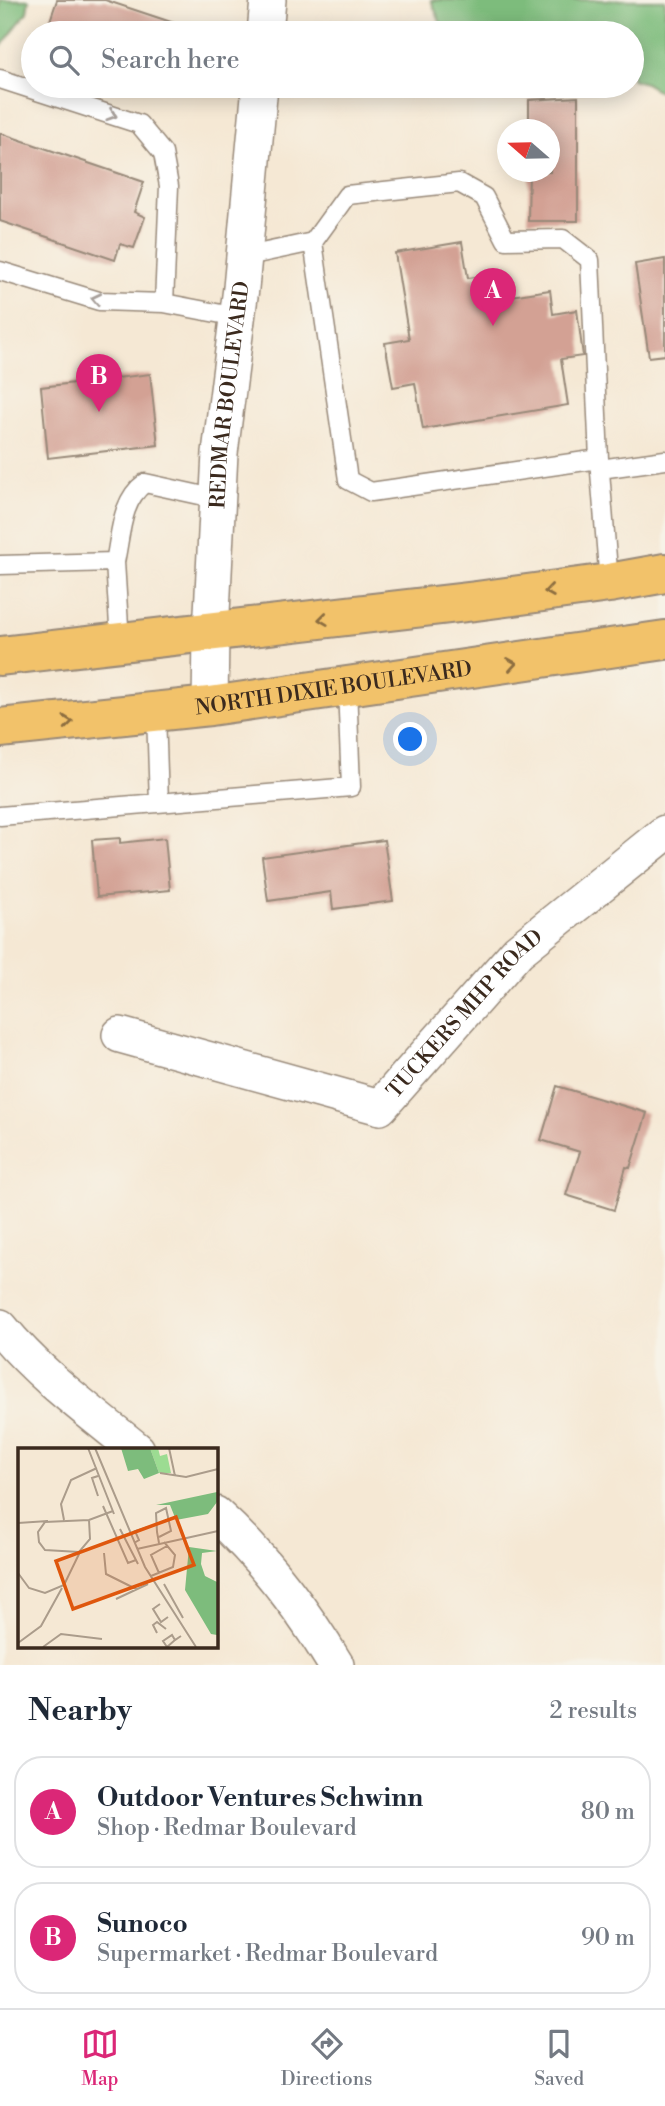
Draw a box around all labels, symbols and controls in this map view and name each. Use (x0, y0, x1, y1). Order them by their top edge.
search box (21, 21, 644, 98)
icon: search (45, 41, 83, 79)
text: Search here (101, 44, 240, 76)
one-way arrow (105, 106, 117, 121)
north arrow (497, 119, 560, 182)
pin: A (470, 268, 516, 326)
street label: REDMAR BOULEVARD (205, 280, 256, 509)
one-way arrow (90, 292, 102, 307)
pin: B (76, 354, 122, 412)
one-way arrow (543, 583, 555, 598)
one-way arrow (318, 612, 329, 627)
street label: NORTH DIXIE BOULEVARD (194, 656, 474, 721)
one-way arrow (506, 656, 518, 671)
one-way arrow (62, 714, 74, 729)
your location (393, 722, 427, 756)
street label: TUCKERS MHP ROAD (382, 924, 548, 1104)
inset map (18, 1448, 217, 1647)
text: Nearby (28, 1692, 132, 1730)
text: 2 results (550, 1697, 637, 1725)
text: Outdoor Ventures Schwinn (97, 1782, 423, 1814)
text: A (45, 1798, 61, 1826)
text: 80 m (581, 1798, 635, 1826)
text: Shop · Redmar Boulevard (97, 1814, 357, 1842)
text: Sunoco (97, 1908, 188, 1940)
text: B (44, 1924, 62, 1952)
text: 90 m (581, 1924, 635, 1952)
text: Supermarket · Redmar Boulevard (97, 1940, 438, 1968)
tab: Map (81, 2025, 119, 2091)
tab: Directions (281, 2025, 372, 2091)
tab: Saved (534, 2025, 584, 2091)

